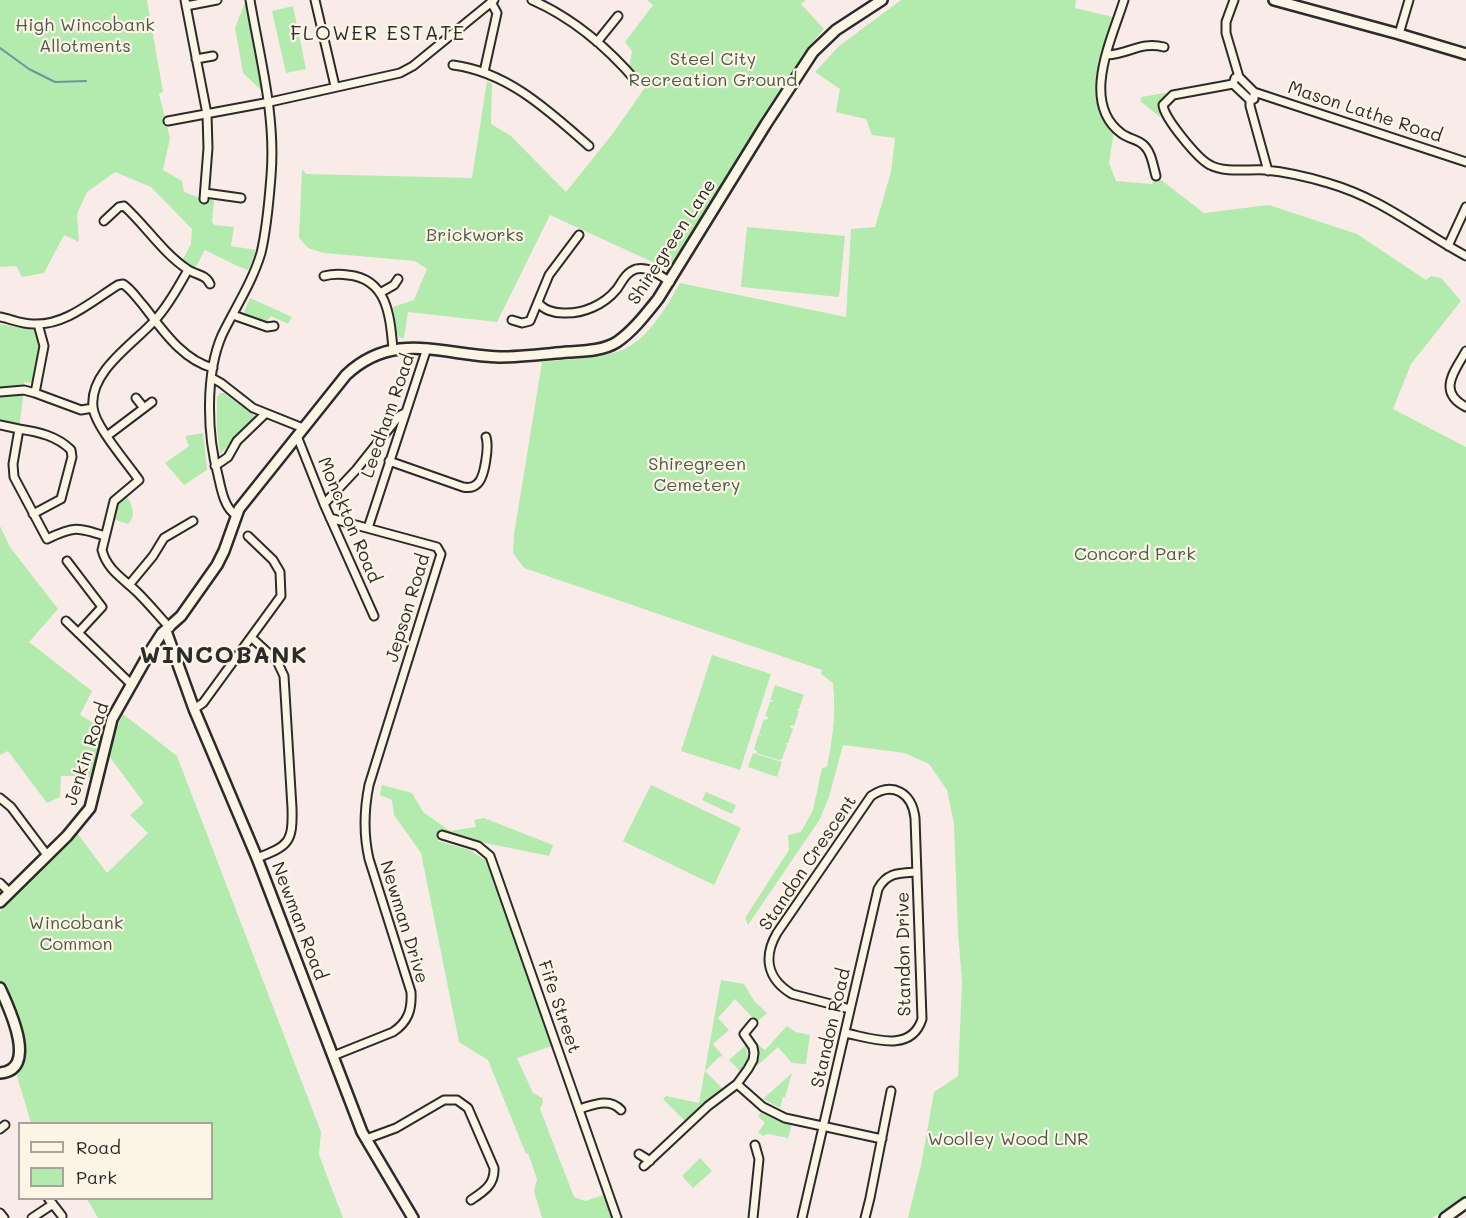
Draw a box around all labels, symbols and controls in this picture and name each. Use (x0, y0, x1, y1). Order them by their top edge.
park label: High Wincobank Allotments (15, 14, 155, 57)
district label: FLOWER ESTATE (290, 22, 466, 46)
park label: Steel City Recreation Ground (629, 48, 797, 90)
street label: Mason Lathe Road (1285, 77, 1445, 147)
street label: Shiregreen Lane (623, 175, 721, 309)
park label: Brickworks (426, 224, 524, 246)
street label: Leedham Road (357, 351, 419, 481)
park label: Shiregreen Cemetery (648, 453, 746, 496)
street label: Monckton Road (313, 454, 385, 586)
park label: Concord Park (1074, 543, 1196, 565)
street label: Jepson Road (381, 551, 435, 665)
district label: WINCOBANK (140, 642, 308, 670)
street label: Jenkin Road (60, 700, 114, 808)
street label: Standon Crescent (755, 791, 861, 935)
street label: Newman Drive (375, 858, 433, 986)
street label: Newman Road (267, 859, 331, 983)
street label: Standon Drive (892, 892, 916, 1016)
park label: Wincobank Common (29, 912, 123, 954)
street label: Fife Street (533, 958, 585, 1056)
street label: Standon Road (807, 966, 855, 1090)
legend (18, 1122, 213, 1200)
park label: Woolley Wood LNR (927, 1128, 1089, 1150)
text: Road (76, 1135, 121, 1159)
text: Park (76, 1165, 117, 1189)

